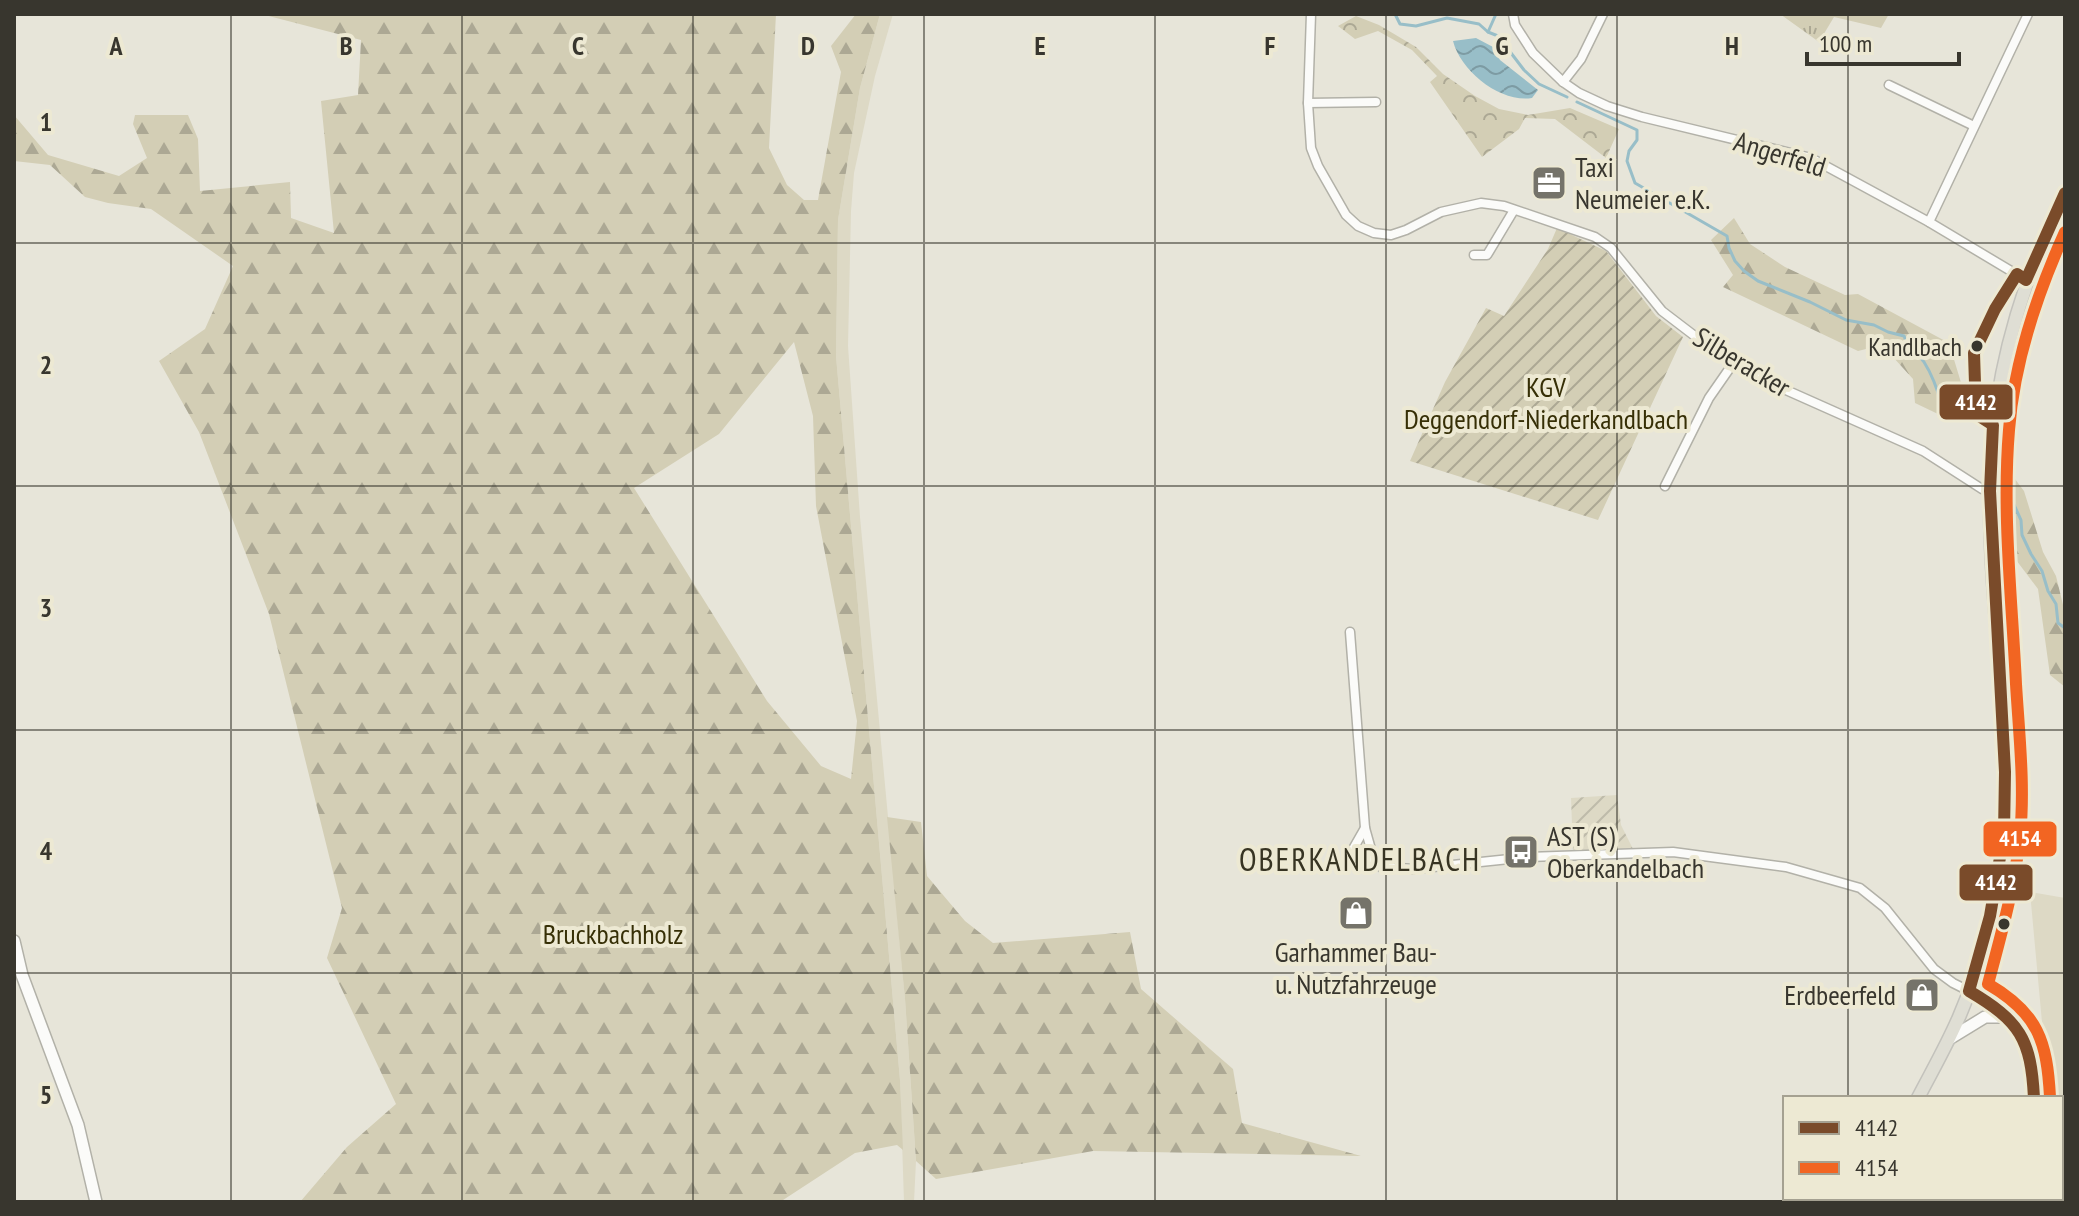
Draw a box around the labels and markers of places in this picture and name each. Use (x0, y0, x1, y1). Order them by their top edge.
place label: Taxi Neumeier e.K. (1575, 148, 1710, 217)
office icon: Taxi Neumeier e.K. (1530, 164, 1568, 202)
place label: Kandlbach (1868, 330, 1962, 363)
marker: Kandlbach (1969, 338, 1985, 354)
place label: AST (S) Oberkandelbach (1547, 817, 1704, 886)
bus stop icon: AST (S) Oberkandelbach (1502, 833, 1540, 871)
shop icon: Garhammer Bau- u. Nutzfahrzeuge (1337, 894, 1375, 932)
unlabelled marker (1996, 916, 2012, 932)
place label: Garhammer Bau- u. Nutzfahrzeuge (1275, 933, 1437, 1002)
place label: Erdbeerfeld (1784, 976, 1896, 1013)
shop icon: Erdbeerfeld (1903, 976, 1941, 1014)

